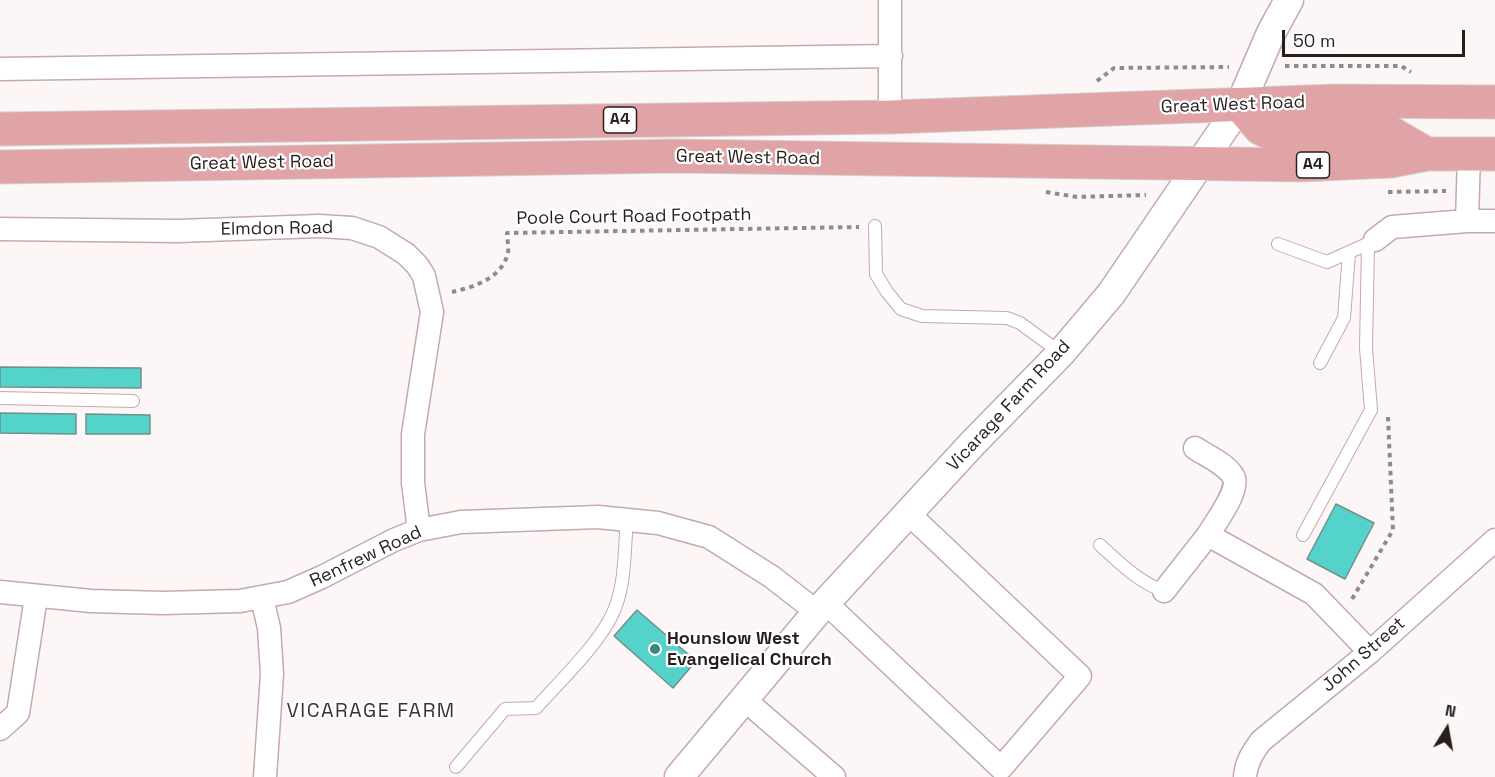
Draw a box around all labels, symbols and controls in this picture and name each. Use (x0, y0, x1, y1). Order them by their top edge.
scale bar (1285, 18, 1468, 56)
text: 50 m (1293, 29, 1335, 52)
street label: Great West Road (1161, 92, 1305, 118)
road number: A4 (604, 107, 636, 133)
street label: Great West Road (676, 146, 820, 170)
street label: Great West Road (190, 151, 334, 175)
road number: A4 (1296, 152, 1330, 178)
street label: Poole Court Road Footpath (516, 204, 752, 230)
street label: Elmdon Road (221, 217, 333, 241)
street label: Vicarage Farm Road (943, 336, 1075, 476)
street label: Renfrew Road (307, 522, 425, 592)
street label: John Street (1318, 613, 1410, 697)
place label: Hounslow West Evangelical Church (667, 628, 832, 670)
marker: Hounslow West Evangelical Church (648, 642, 662, 656)
north arrow (1417, 699, 1477, 759)
district label: VICARAGE FARM (286, 700, 456, 724)
text: N (1443, 700, 1458, 722)

